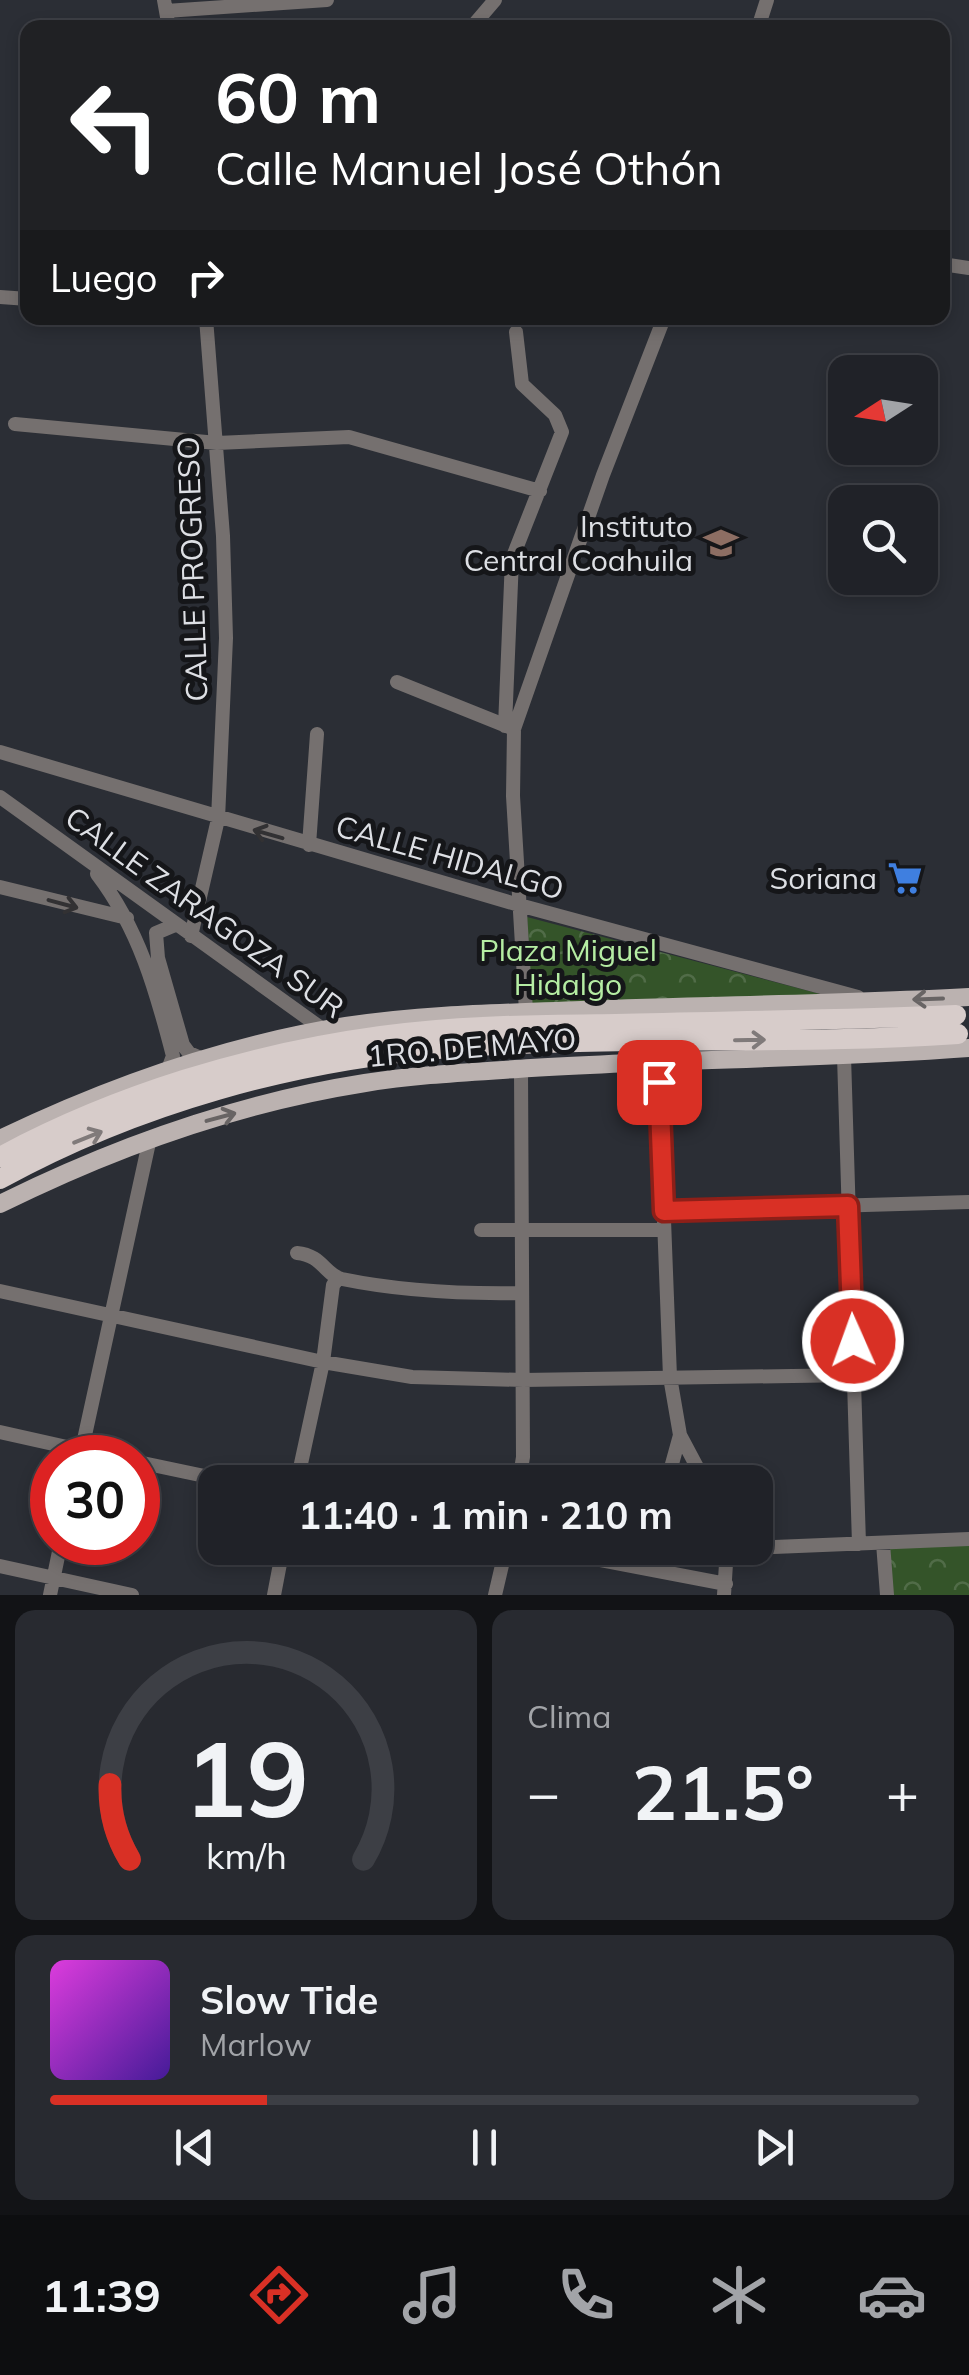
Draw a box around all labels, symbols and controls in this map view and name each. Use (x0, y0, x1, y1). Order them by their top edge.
text: 60 m (215, 53, 381, 141)
icon: left (50, 60, 180, 190)
text: Calle Manuel José Othón (215, 140, 723, 196)
icon: right (178, 250, 233, 305)
text: Luego (50, 254, 158, 302)
north arrow (828, 355, 938, 465)
map controls (828, 355, 938, 595)
street label: CALLE PROGRESO (168, 436, 216, 702)
button: search (828, 485, 938, 595)
place label: Instituto Central Coahuila (464, 507, 693, 579)
school or university icon: Instituto Central Coahuila (702, 524, 740, 562)
street label: CALLE ZARAGOZA SUR (58, 798, 352, 1026)
street label: CALLE HIDALGO (332, 806, 568, 908)
one-way arrow (253, 823, 284, 842)
place label: Soriana (770, 859, 877, 897)
supermarket icon: Soriana (886, 859, 924, 897)
one-way arrow (47, 895, 78, 914)
park label: Plaza Miguel Hidalgo (479, 931, 657, 1003)
one-way arrow (913, 990, 945, 1009)
street label: 1RO. DE MAYO (366, 1019, 578, 1075)
one-way arrow (734, 1030, 766, 1050)
pin (617, 1040, 702, 1125)
icon: arrive (632, 1055, 687, 1110)
one-way arrow (204, 1107, 236, 1126)
one-way arrow (72, 1127, 103, 1145)
position arrow (801, 1289, 905, 1393)
speed limit sign: 30 (30, 1435, 160, 1565)
text: 11:40 · 1 min · 210 m (298, 1491, 673, 1539)
text: Clima (527, 1696, 611, 1736)
text: 19 (184, 1712, 308, 1843)
text: 21.5° (632, 1745, 814, 1839)
text: − (527, 1758, 560, 1827)
text: + (886, 1758, 919, 1827)
text: km/h (206, 1833, 286, 1878)
text: Slow Tide (200, 1976, 378, 2024)
text: Marlow (200, 2024, 312, 2064)
icon: previous (167, 2120, 222, 2175)
icon: pause (457, 2120, 512, 2175)
icon: next (747, 2120, 802, 2175)
icon: directions (244, 2260, 314, 2330)
icon: music (397, 2260, 467, 2330)
icon: phone (551, 2260, 621, 2330)
icon: climate (704, 2260, 774, 2330)
icon: car (857, 2260, 927, 2330)
text: 11:39 (42, 2267, 161, 2323)

